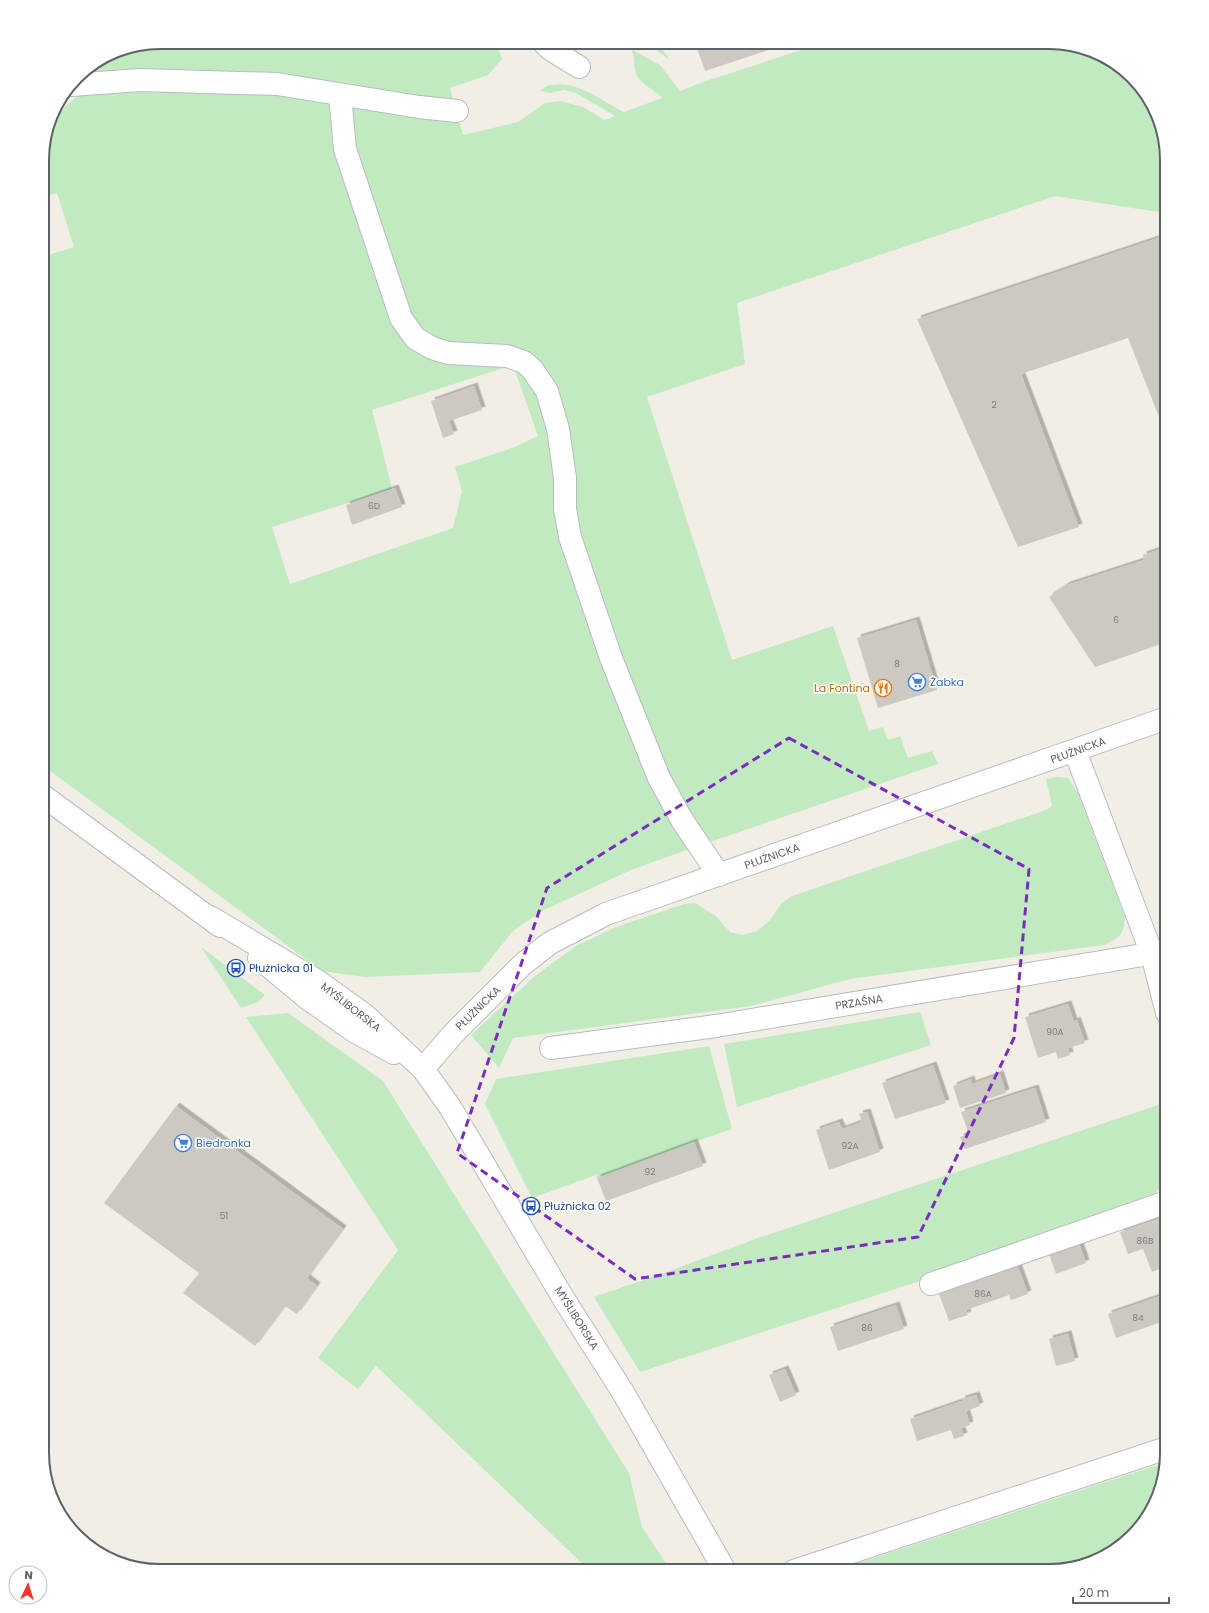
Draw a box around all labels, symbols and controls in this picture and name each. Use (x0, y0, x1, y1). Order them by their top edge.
house number: 2 (991, 399, 997, 411)
house number: 6D (368, 500, 380, 512)
house number: 6 (1113, 614, 1119, 626)
house number: 8 (894, 658, 900, 670)
supermarket icon: Żabka (907, 672, 927, 692)
place label: Żabka (930, 674, 964, 690)
restaurant icon: La Fontina (873, 678, 893, 698)
place label: La Fontina (814, 680, 870, 696)
street label: PŁUŻNICKA (1048, 732, 1108, 767)
street label: PŁUŻNICKA (742, 839, 802, 873)
bus stop icon: Płużnicka 01 (226, 958, 246, 978)
place label: Płużnicka 01 (249, 960, 313, 976)
street label: MYŚLIBORSKA (318, 978, 385, 1036)
street label: PŁUŻNICKA (452, 982, 505, 1034)
street label: PRZAŚNA (834, 990, 885, 1014)
house number: 90A (1046, 1026, 1064, 1038)
supermarket icon: Biedronka (173, 1133, 193, 1153)
place label: Biedronka (196, 1135, 251, 1151)
house number: 92A (842, 1140, 858, 1152)
house number: 92 (645, 1166, 655, 1178)
bus stop icon: Płużnicka 02 (521, 1196, 541, 1216)
place label: Płużnicka 02 (544, 1198, 611, 1214)
house number: 51 (220, 1210, 228, 1222)
house number: 86B (1137, 1235, 1154, 1247)
street label: MYŚLIBORSKA (551, 1283, 603, 1353)
house number: 86A (974, 1288, 992, 1300)
house number: 84 (1132, 1312, 1144, 1324)
house number: 86 (861, 1322, 873, 1334)
north arrow (8, 1565, 48, 1605)
text: N (24, 1567, 33, 1583)
scale bar (1073, 1579, 1169, 1605)
text: 20 m (1079, 1584, 1109, 1601)

